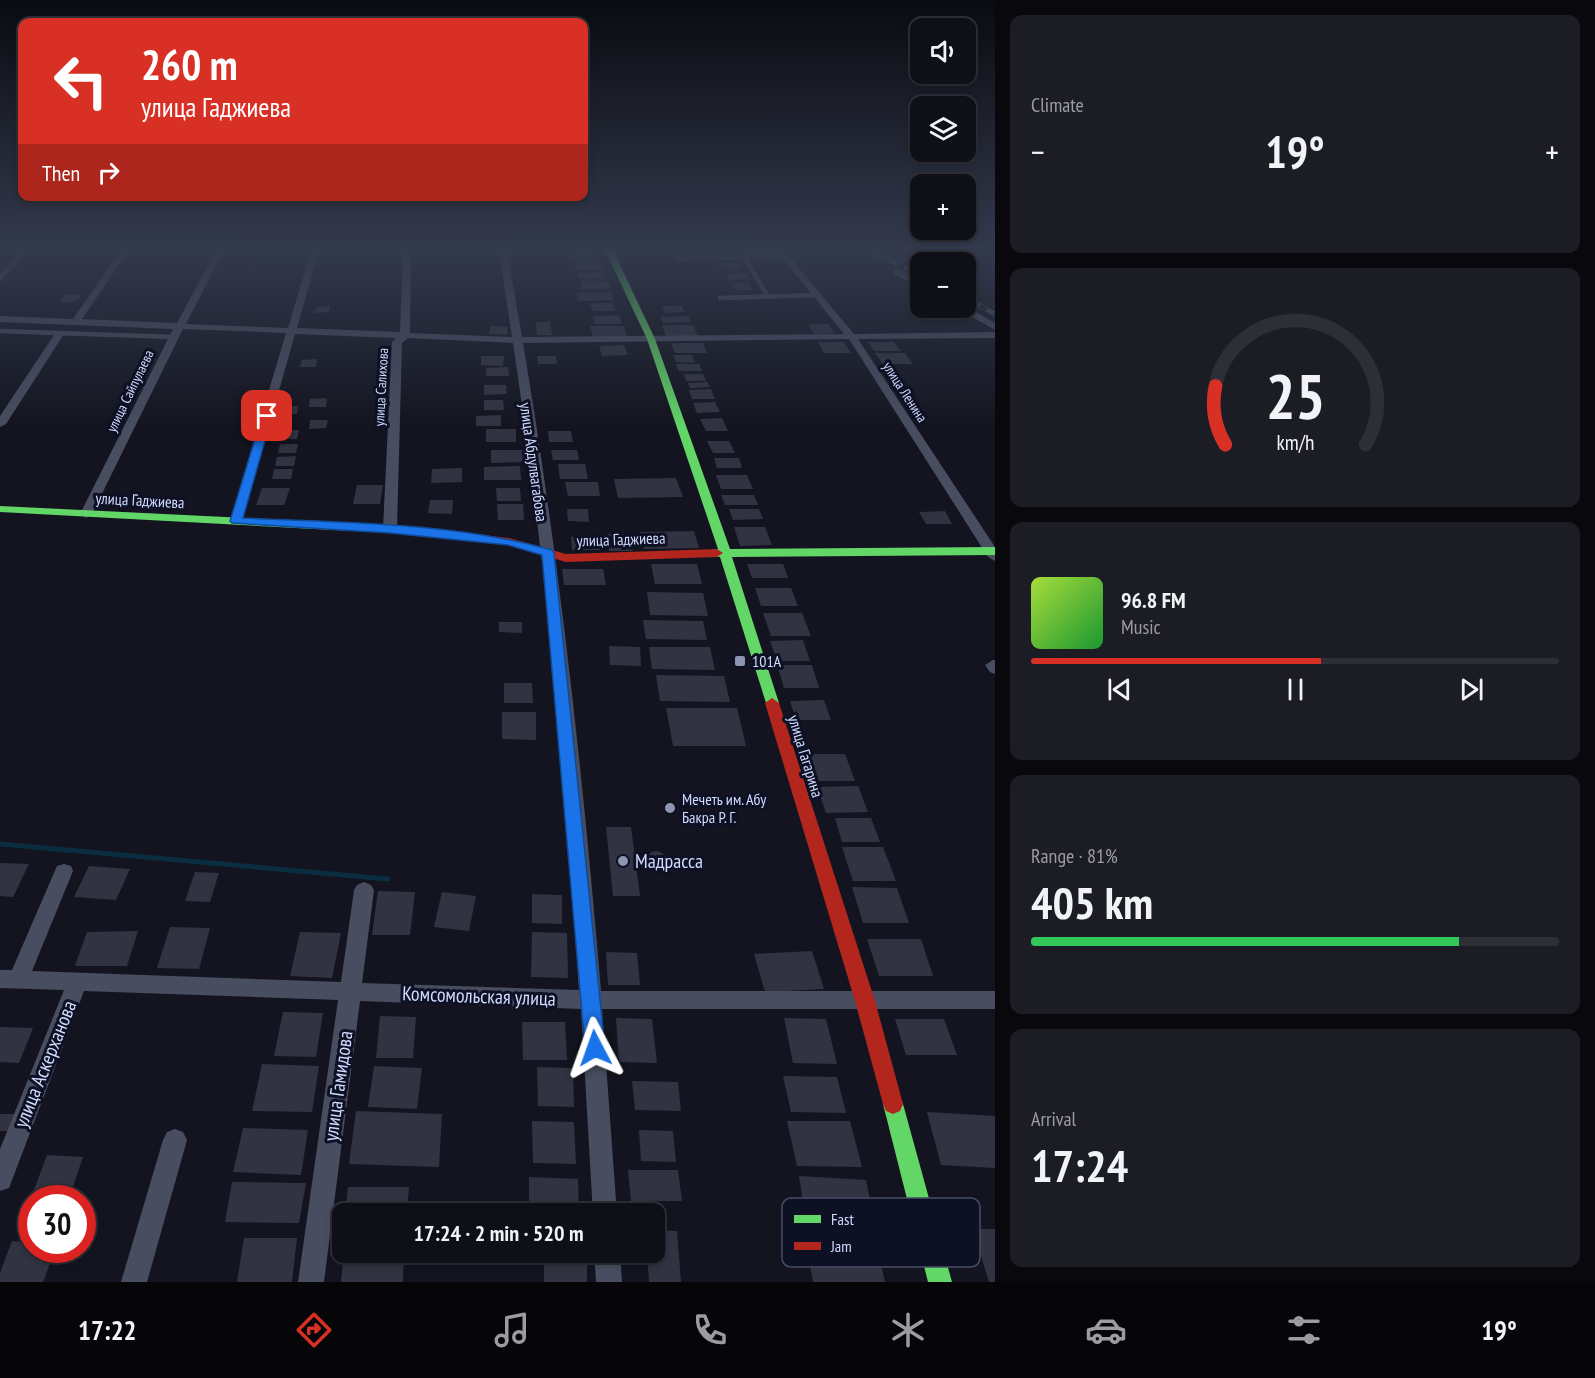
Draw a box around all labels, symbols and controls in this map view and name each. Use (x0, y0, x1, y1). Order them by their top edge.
map controls (910, 18, 976, 318)
button: sound (910, 18, 976, 84)
text: 260 m (141, 37, 238, 92)
icon: left (42, 42, 120, 120)
text: улица Гаджиева (141, 90, 291, 124)
text: Climate (1031, 92, 1084, 118)
button: layers (910, 96, 976, 162)
text: 19° (1265, 122, 1325, 180)
text: − (1031, 130, 1045, 173)
text: + (1545, 130, 1559, 173)
icon: right (92, 156, 125, 189)
text: Then (42, 159, 80, 187)
button: + (910, 174, 976, 240)
button: − (910, 252, 976, 318)
street label: улица Сайпулаева (102, 347, 158, 435)
street label: улица Салихова (370, 347, 392, 427)
text: 25 (1265, 355, 1325, 436)
street label: улица Ленина (879, 358, 931, 426)
pin (241, 390, 292, 441)
icon: arrive (250, 399, 283, 432)
street label: улица Абдулвагабова (516, 401, 552, 523)
text: km/h (1276, 428, 1314, 456)
street label: улица Гаджиева (95, 488, 185, 512)
street label: улица Гаджиева (576, 527, 666, 551)
text: 96.8 FM (1121, 586, 1186, 614)
text: Music (1121, 614, 1161, 640)
place label: 101А (752, 651, 782, 671)
marker: 101А (733, 654, 747, 668)
icon: previous (1103, 673, 1136, 706)
icon: pause (1279, 673, 1312, 706)
icon: next (1455, 673, 1488, 706)
street label: улица Гагарина (784, 712, 828, 800)
place label: Мечеть им. Абу Бакра Р. Г. (682, 789, 766, 827)
marker: Мечеть им. Абу Бакра Р. Г. (663, 801, 677, 815)
text: Range · 81% (1031, 843, 1118, 869)
place label: Мадрасса (635, 848, 703, 874)
marker: Мадрасса (616, 854, 630, 868)
text: 405 km (1031, 873, 1153, 931)
street label: Комсомольская улица (402, 980, 556, 1012)
street label: улица Аскерханова (8, 997, 82, 1131)
position arrow (563, 1016, 627, 1080)
street label: улица Гамидова (317, 1029, 359, 1143)
text: Arrival (1031, 1106, 1076, 1132)
text: 17:24 (1031, 1136, 1128, 1194)
speed limit sign: 30 (18, 1185, 96, 1263)
legend (782, 1198, 980, 1267)
text: Fast (831, 1209, 854, 1229)
text: 17:24 · 2 min · 520 m (413, 1219, 584, 1247)
text: Jam (830, 1236, 852, 1256)
icon: directions (293, 1309, 335, 1351)
icon: music (491, 1309, 533, 1351)
icon: phone (689, 1309, 731, 1351)
icon: climate (887, 1309, 929, 1351)
icon: car (1085, 1309, 1127, 1351)
icon: filters (1283, 1309, 1325, 1351)
text: 17:22 (78, 1313, 136, 1347)
text: 19° (1481, 1313, 1517, 1347)

